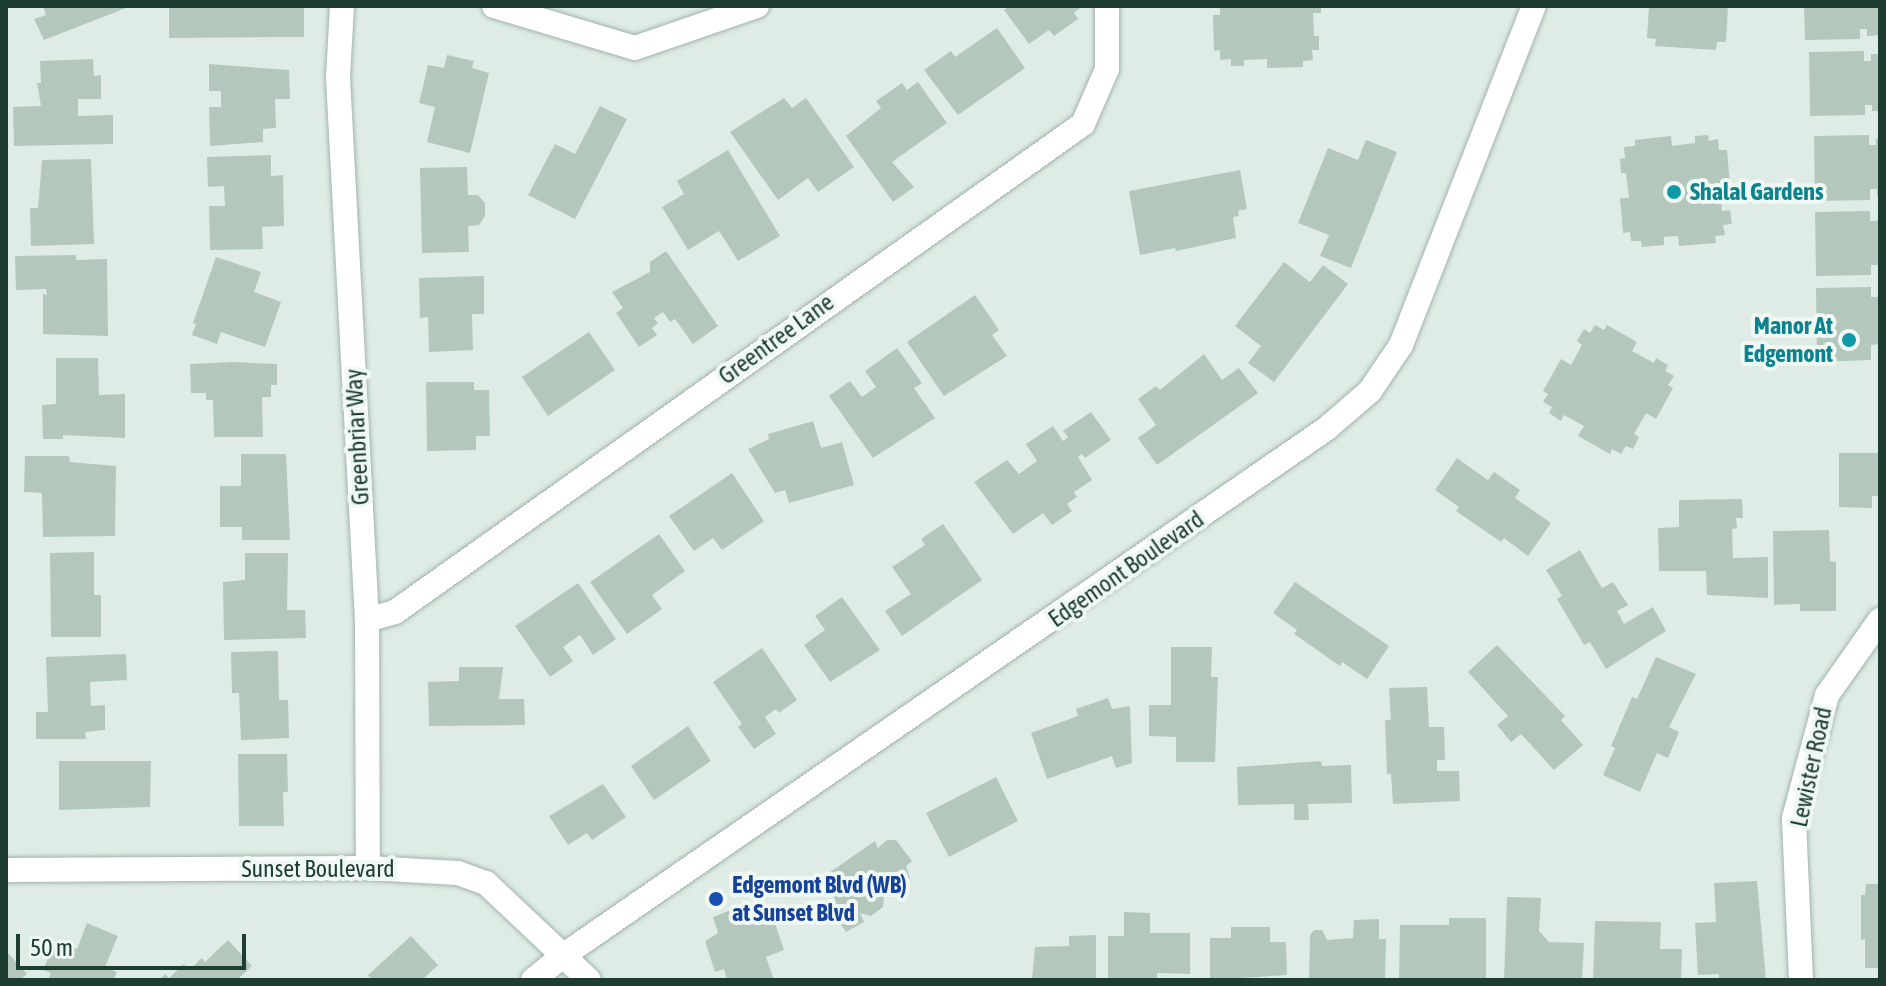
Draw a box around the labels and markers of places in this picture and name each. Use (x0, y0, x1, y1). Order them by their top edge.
place label: Shalal Gardens (1690, 178, 1823, 206)
marker: Shalal Gardens (1665, 183, 1683, 201)
place label: Manor At Edgemont (1744, 312, 1833, 368)
marker: Manor At Edgemont (1840, 331, 1858, 349)
place label: Edgemont Blvd (WB) at Sunset Blvd (732, 871, 907, 927)
marker: Edgemont Blvd (WB) at Sunset Blvd (707, 890, 725, 908)

